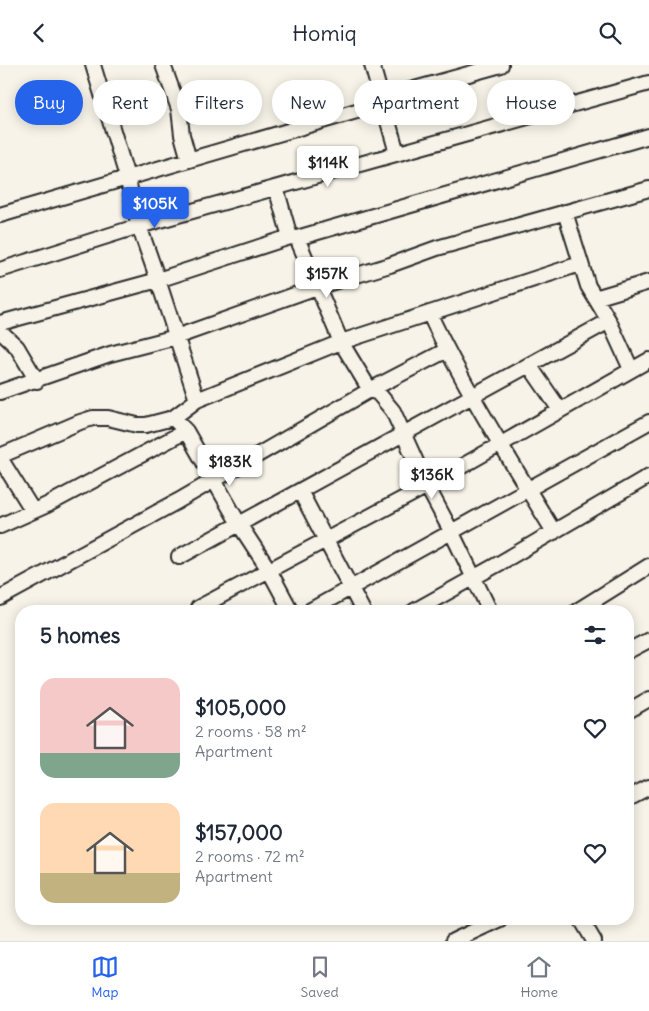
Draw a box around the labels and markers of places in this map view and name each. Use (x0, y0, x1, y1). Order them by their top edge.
pin: $114K (293, 145, 363, 188)
pin: $105K (120, 186, 190, 229)
pin: $157K (292, 257, 362, 299)
pin: $183K (195, 445, 265, 487)
pin: $136K (397, 457, 467, 500)

